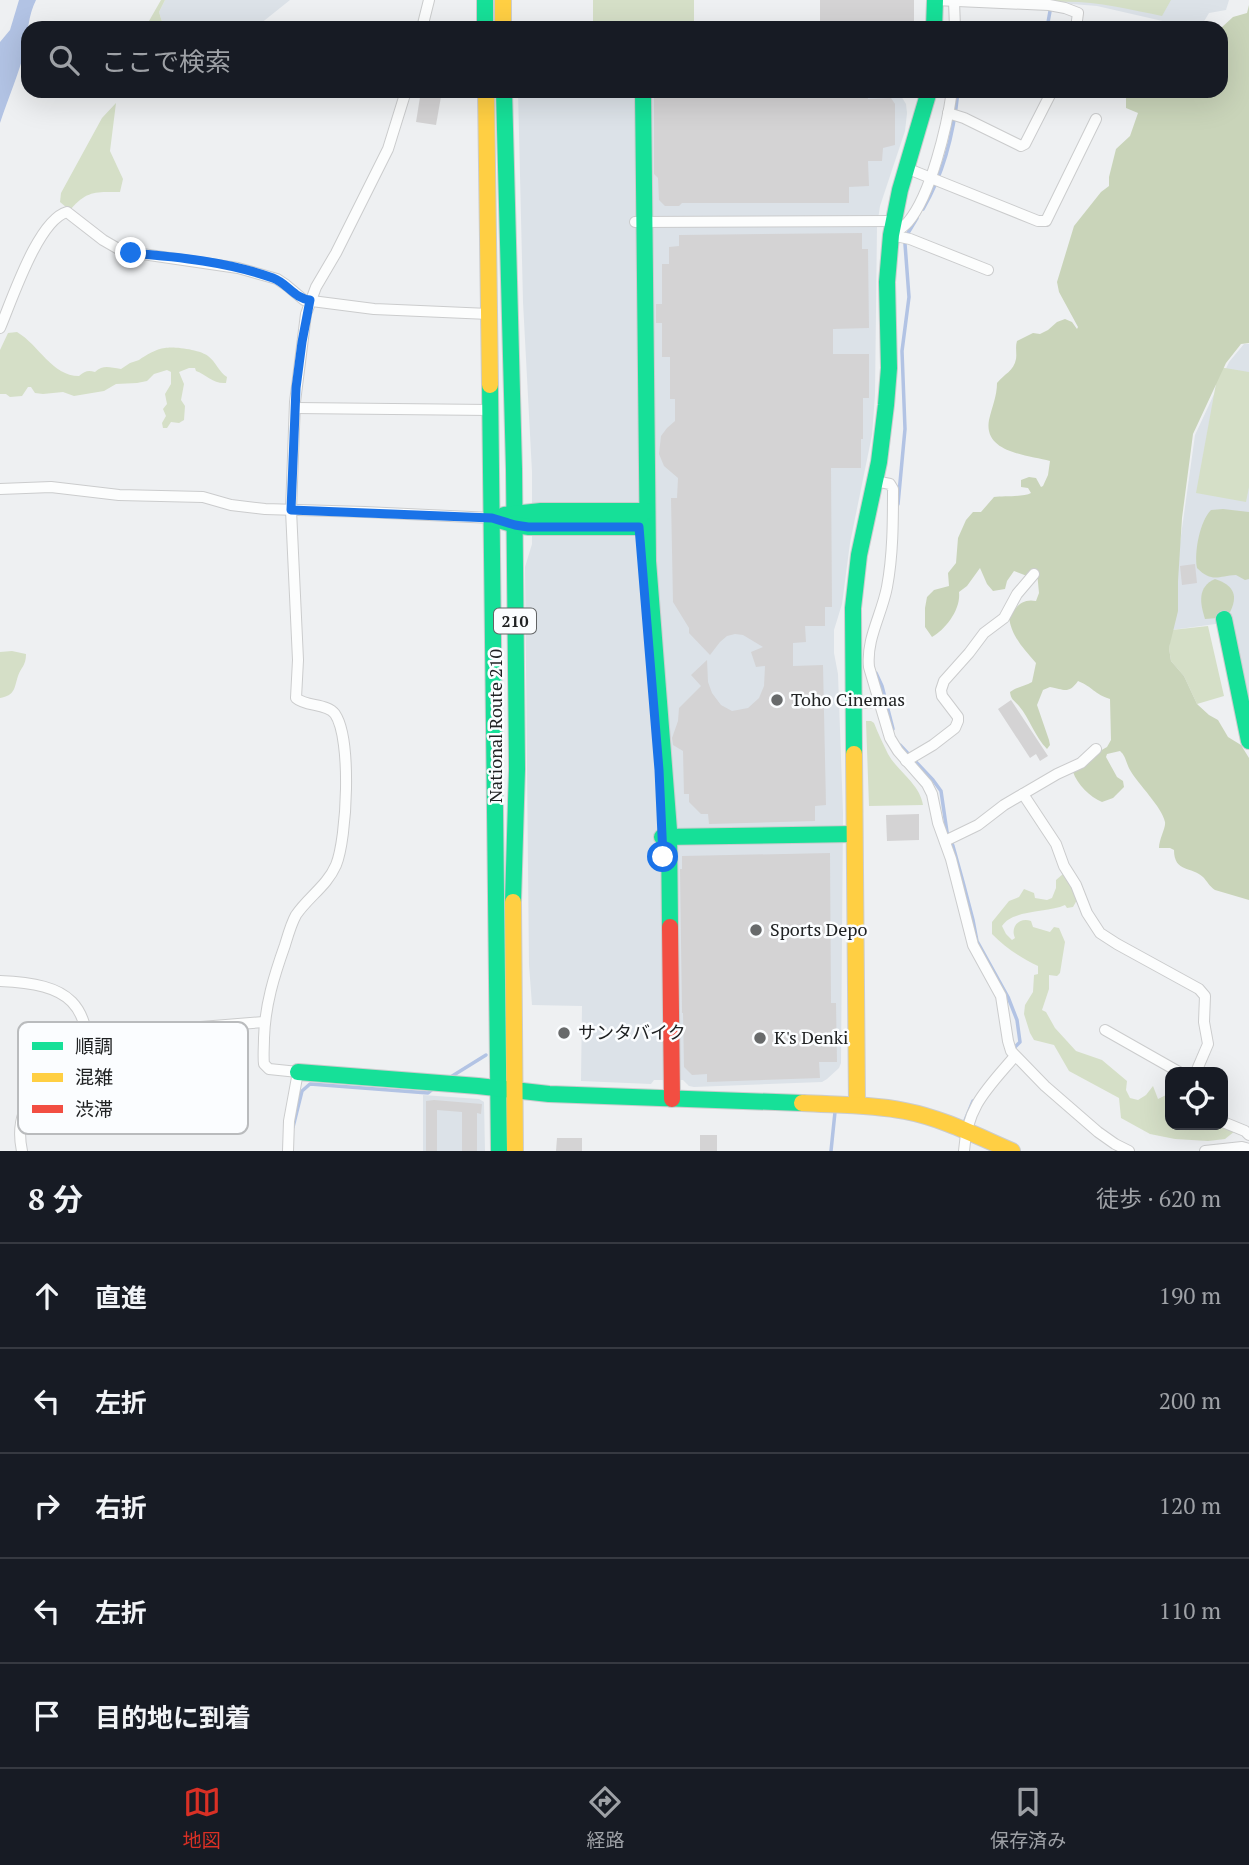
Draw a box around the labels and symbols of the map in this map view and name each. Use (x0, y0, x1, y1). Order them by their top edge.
route end (115, 237, 146, 268)
road number: 210 (494, 608, 536, 634)
street label: National Route 210 (483, 649, 507, 803)
place label: Toho Cinemas (791, 687, 905, 711)
marker: Toho Cinemas (769, 692, 785, 708)
route start (647, 841, 678, 872)
place label: Sports Depo (770, 917, 868, 941)
marker: Sports Depo (748, 922, 764, 938)
place label: サンタバイク (578, 1020, 686, 1044)
legend (18, 1022, 248, 1134)
marker: サンタバイク (556, 1025, 572, 1041)
place label: K's Denki (774, 1025, 848, 1049)
marker: K's Denki (752, 1030, 768, 1046)
text: 順調 (75, 1033, 113, 1058)
text: 混雑 (75, 1064, 113, 1089)
text: 渋滞 (75, 1096, 113, 1121)

